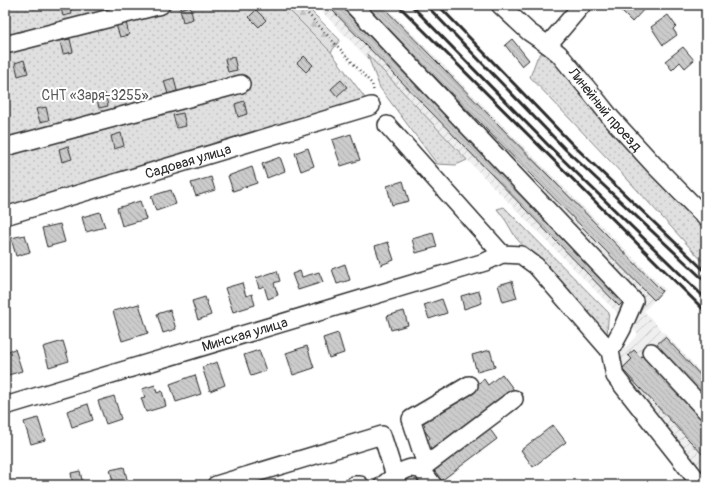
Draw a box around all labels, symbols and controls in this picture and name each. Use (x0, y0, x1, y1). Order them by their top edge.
street label: Линейный проезд (564, 63, 646, 155)
park label: СНТ «Заря-3255» (41, 87, 149, 104)
street label: Садовая улица (143, 140, 233, 182)
street label: Минская улица (200, 313, 289, 355)

